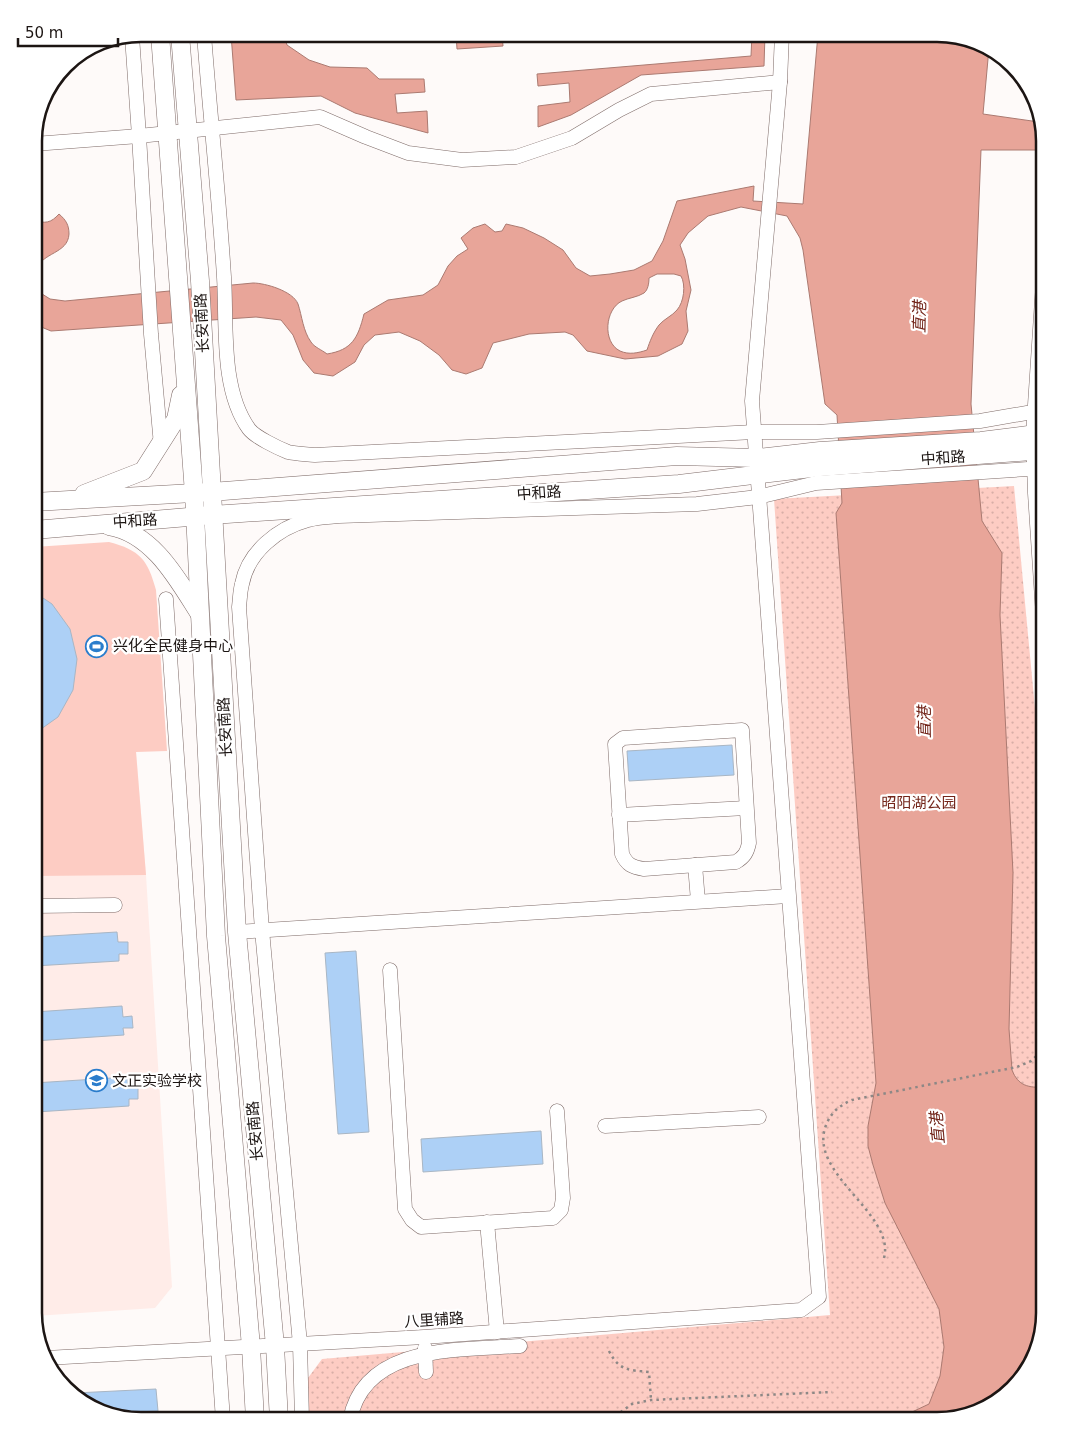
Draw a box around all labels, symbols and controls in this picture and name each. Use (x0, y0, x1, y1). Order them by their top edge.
scale bar (18, 15, 118, 47)
text: 50 m (25, 24, 63, 42)
street label: 长安南路 (191, 293, 213, 353)
water label: 直港 (910, 299, 929, 333)
street label: 中和路 (920, 447, 966, 469)
street label: 中和路 (516, 482, 562, 504)
street label: 中和路 (112, 510, 158, 532)
sports icon: 兴化全民健身中心 (85, 634, 109, 658)
place label: 兴化全民健身中心 (113, 637, 233, 655)
street label: 长安南路 (214, 697, 236, 757)
water label: 直港 (915, 704, 934, 738)
park label: 昭阳湖公园 (881, 794, 957, 812)
school or university icon: 文正实验学校 (84, 1069, 108, 1093)
place label: 文正实验学校 (112, 1072, 202, 1090)
street label: 长安南路 (243, 1100, 267, 1162)
water label: 直港 (926, 1109, 948, 1145)
street label: 八里铺路 (403, 1309, 465, 1331)

